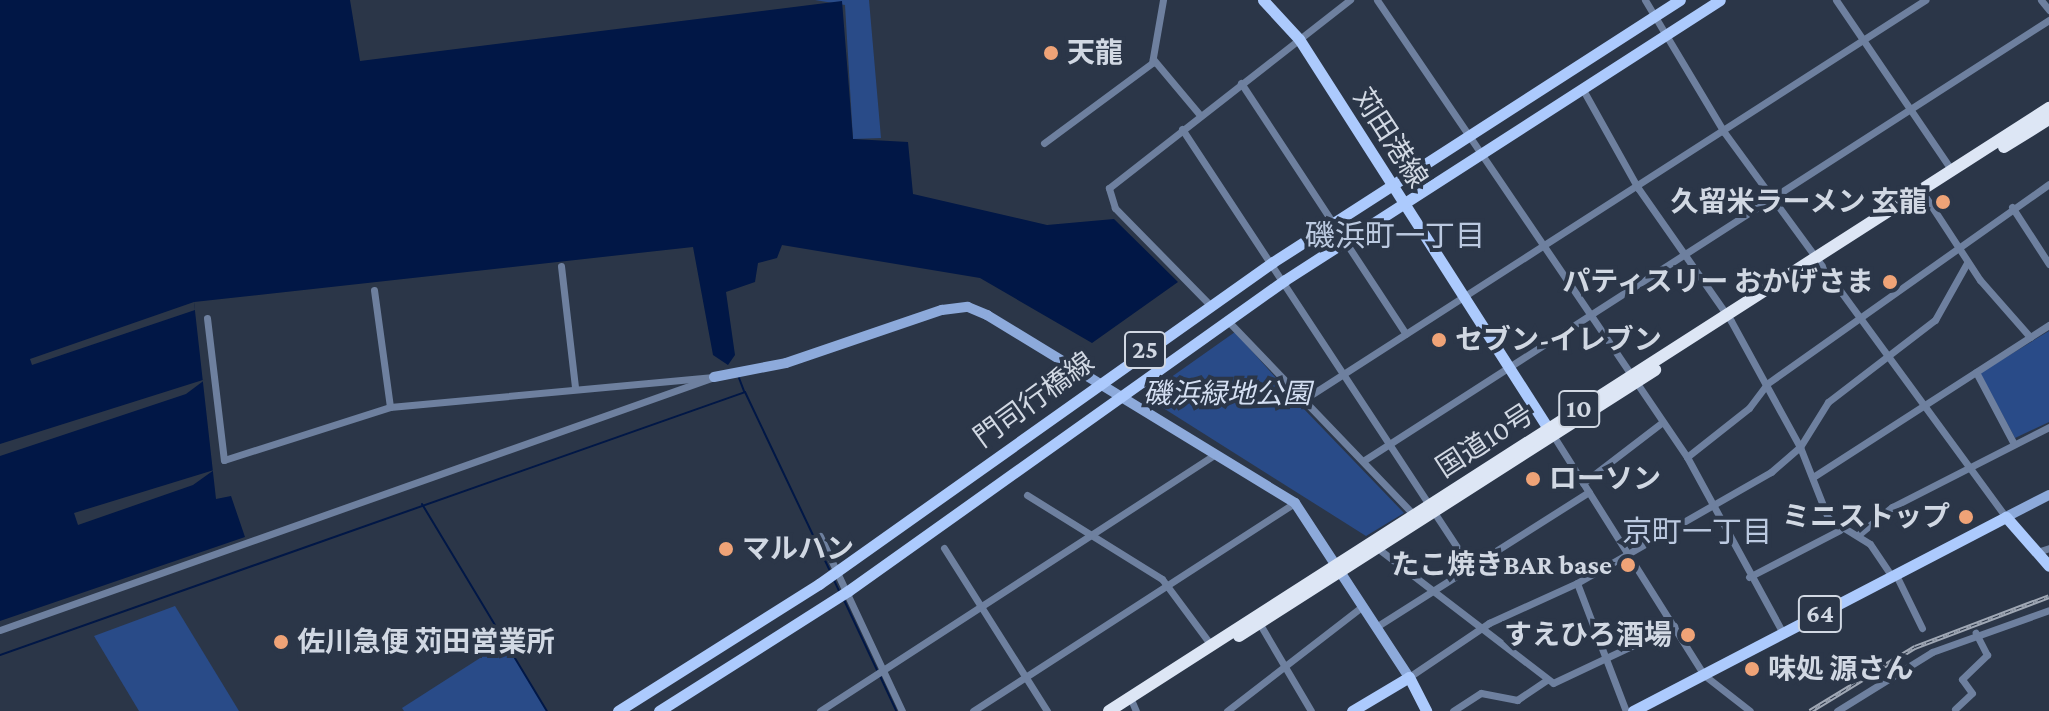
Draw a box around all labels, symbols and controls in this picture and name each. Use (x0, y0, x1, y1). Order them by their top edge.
place label: 天龍 (1067, 36, 1123, 70)
marker: 天龍 (1042, 44, 1060, 62)
street label: 苅田港線 (1345, 82, 1435, 194)
place label: 久留米ラーメン 玄龍 (1670, 185, 1927, 219)
marker: 久留米ラーメン 玄龍 (1934, 193, 1952, 211)
district label: 磯浜町一丁目 (1305, 218, 1485, 254)
place label: パティスリー おかげさま (1561, 265, 1874, 299)
marker: パティスリー おかげさま (1881, 273, 1899, 291)
place label: セブン-イレブン (1455, 323, 1662, 357)
road number: 25 (1123, 328, 1167, 372)
marker: セブン-イレブン (1430, 331, 1448, 349)
street label: 門司行橋線 (967, 345, 1101, 455)
park label: 磯浜緑地公園 (1143, 377, 1311, 411)
road number: 10 (1557, 387, 1601, 431)
street label: 国道10号 (1430, 397, 1540, 485)
place label: ローソン (1549, 462, 1661, 496)
marker: ローソン (1524, 470, 1542, 488)
place label: ミニストップ (1782, 500, 1950, 534)
marker: ミニストップ (1957, 508, 1975, 526)
district label: 京町一丁目 (1622, 514, 1772, 550)
place label: マルハン (742, 532, 854, 566)
marker: マルハン (717, 540, 735, 558)
place label: たこ焼きBAR base (1391, 548, 1612, 582)
marker: たこ焼きBAR base (1619, 556, 1637, 574)
road number: 64 (1796, 592, 1844, 636)
place label: すえひろ酒場 (1504, 618, 1672, 652)
place label: 佐川急便 苅田営業所 (297, 625, 554, 659)
marker: すえひろ酒場 (1679, 626, 1697, 644)
marker: 佐川急便 苅田営業所 (272, 633, 290, 651)
place label: 味処 源さん (1768, 652, 1913, 686)
marker: 味処 源さん (1743, 660, 1761, 678)

